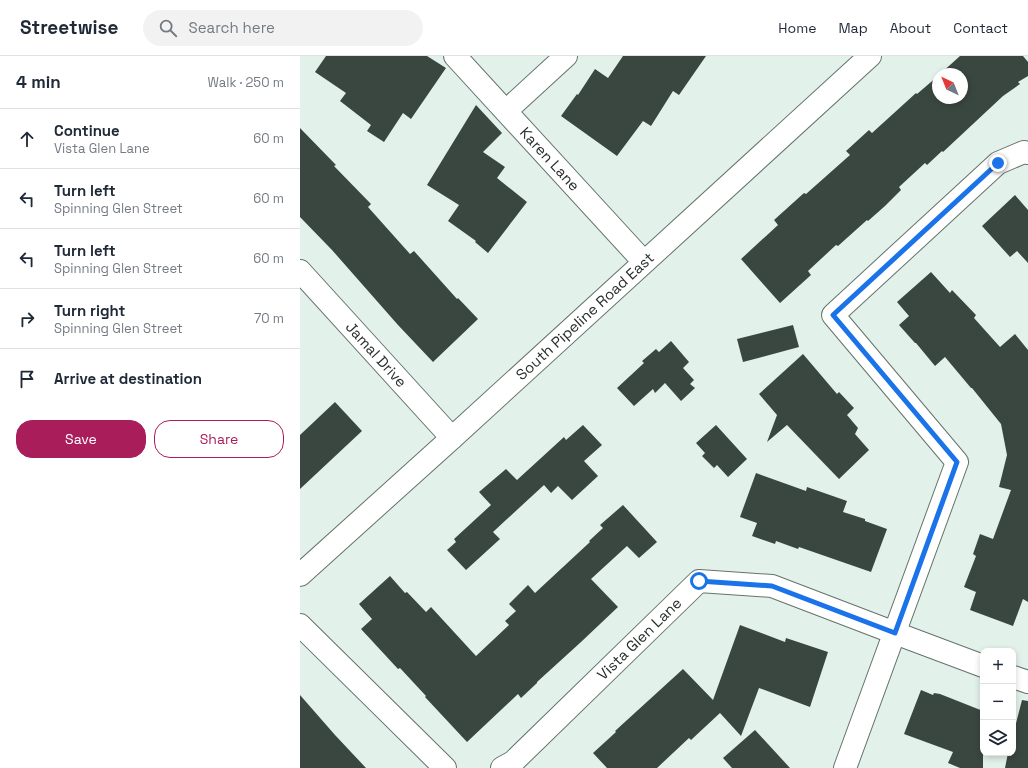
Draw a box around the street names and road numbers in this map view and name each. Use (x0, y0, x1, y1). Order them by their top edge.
street label: Karen Lane (516, 123, 584, 195)
street label: South Pipeline Road East (512, 248, 658, 384)
street label: Jamal Drive (342, 317, 411, 391)
street label: Vista Glen Lane (593, 593, 685, 684)

